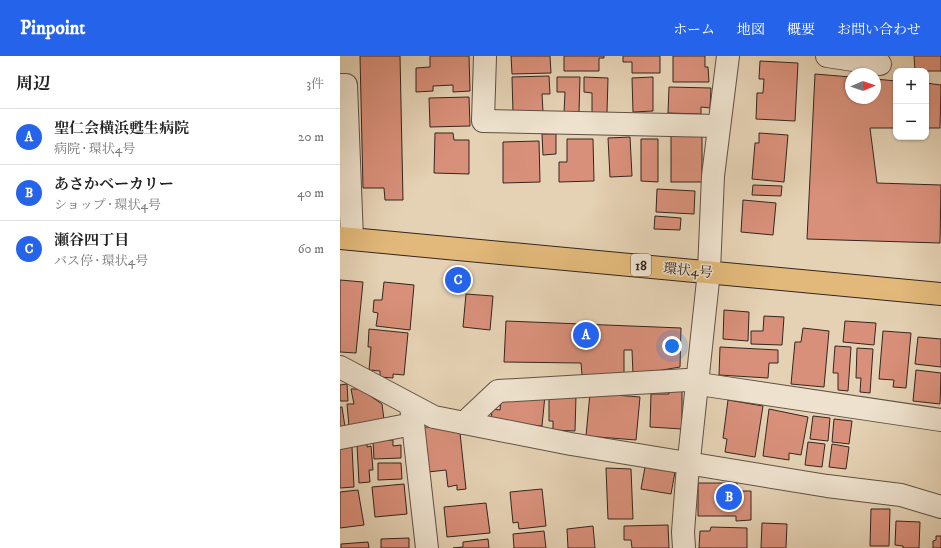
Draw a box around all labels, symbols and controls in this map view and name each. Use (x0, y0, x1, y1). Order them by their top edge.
text: Pinpoint (20, 17, 85, 40)
text: ホーム (673, 21, 715, 39)
text: 地図 (737, 21, 765, 39)
text: 概要 (787, 21, 815, 39)
text: お問い合わせ (837, 21, 921, 39)
north arrow (845, 68, 881, 104)
map controls (893, 68, 929, 140)
button: + (893, 68, 929, 104)
text: 周辺 (16, 73, 50, 95)
text: 3件 (306, 76, 324, 92)
button: − (893, 104, 929, 140)
text: 聖仁会横浜甦生病院 (54, 119, 189, 138)
text: A (25, 129, 33, 145)
text: 20 m (298, 129, 324, 145)
text: 病院 · 環状4号 (54, 141, 135, 157)
text: あさかベーカリー (54, 175, 174, 194)
text: B (25, 185, 33, 201)
text: 40 m (297, 185, 324, 201)
text: ショップ · 環状4号 (54, 197, 161, 213)
text: 瀬谷四丁目 (54, 231, 129, 250)
text: C (25, 241, 33, 257)
text: 60 m (298, 241, 324, 257)
text: バス停 · 環状4号 (54, 253, 148, 269)
road number: 18 (631, 254, 651, 276)
street label: 環状4号 (662, 260, 714, 282)
pin: C (445, 265, 471, 295)
pin: A (573, 320, 599, 350)
your location (662, 336, 682, 356)
pin: B (716, 482, 742, 512)

